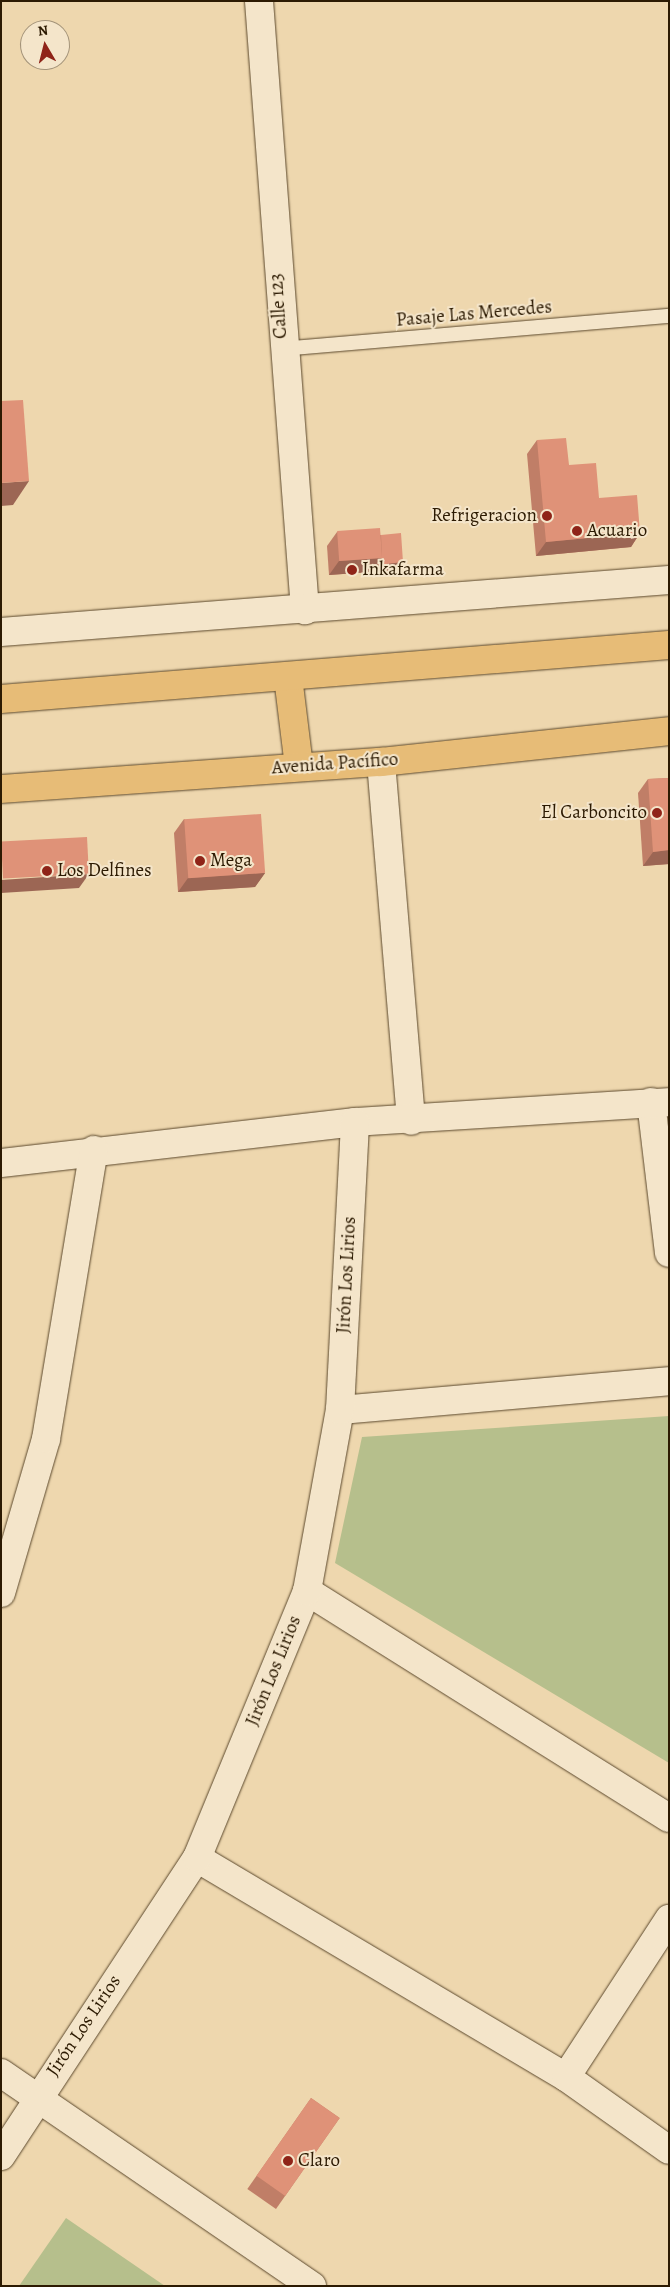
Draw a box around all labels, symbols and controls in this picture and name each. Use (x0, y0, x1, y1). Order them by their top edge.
north arrow (20, 20, 70, 70)
text: N (37, 21, 49, 41)
street label: Calle 123 (265, 272, 293, 340)
street label: Pasaje Las Mercedes (395, 296, 553, 332)
place label: Refrigeracion (431, 505, 537, 527)
marker: Refrigeracion (541, 510, 553, 522)
place label: Acuario (587, 520, 647, 542)
marker: Acuario (571, 525, 583, 537)
place label: Inkafarma (362, 559, 444, 581)
marker: Inkafarma (346, 564, 358, 576)
street label: Avenida Pacífico (271, 748, 399, 780)
place label: El Carboncito (541, 802, 647, 824)
marker: El Carboncito (651, 807, 663, 819)
place label: Mega (210, 850, 252, 872)
marker: Mega (194, 855, 206, 867)
place label: Los Delfines (57, 860, 152, 882)
marker: Los Delfines (41, 865, 53, 877)
street label: Jirón Los Lirios (333, 1216, 361, 1334)
street label: Jirón Los Lirios (241, 1612, 307, 1730)
street label: Jirón Los Lirios (42, 1971, 126, 2081)
place label: Claro (298, 2150, 340, 2172)
marker: Claro (282, 2155, 294, 2167)

